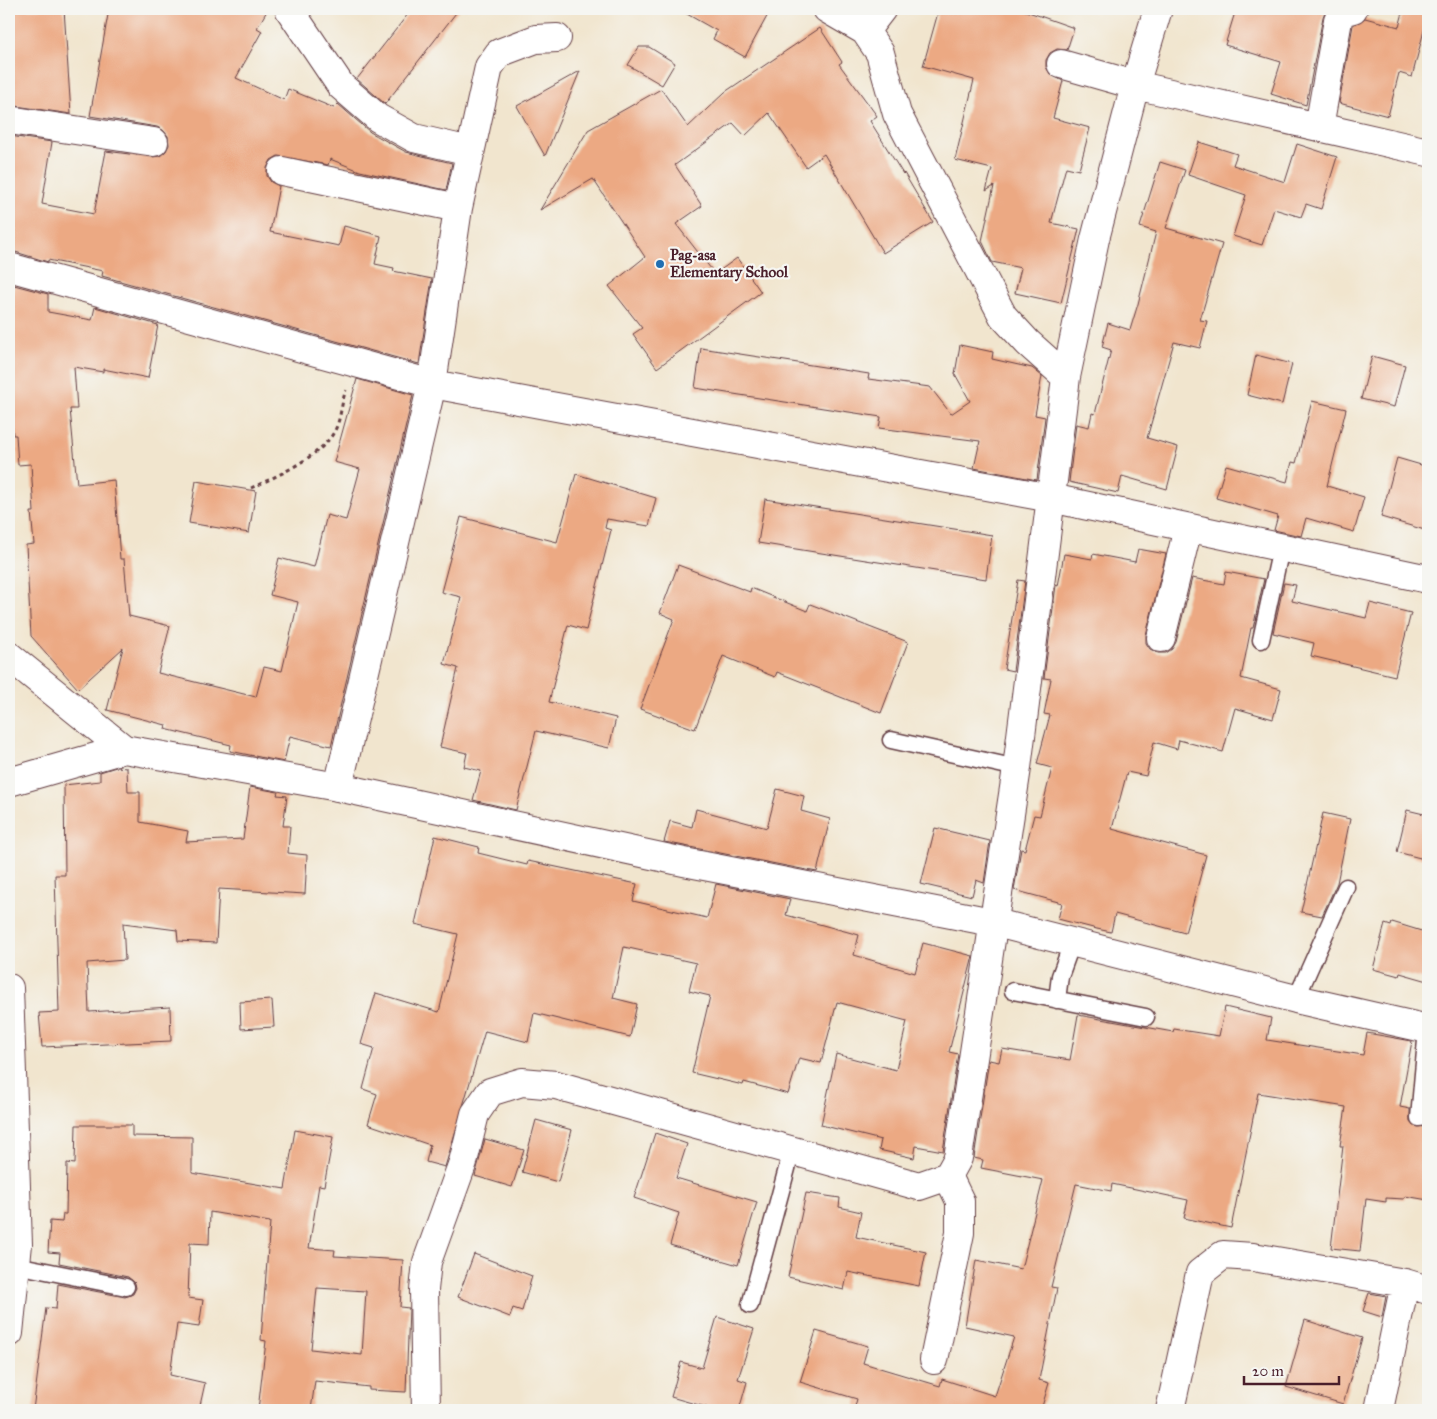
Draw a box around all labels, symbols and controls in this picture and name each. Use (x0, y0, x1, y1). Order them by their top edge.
place label: Pag-asa Elementary School (670, 246, 789, 282)
marker: Pag-asa Elementary School (654, 258, 666, 270)
scale bar (1244, 1354, 1340, 1386)
text: 20 m (1252, 1362, 1284, 1380)

